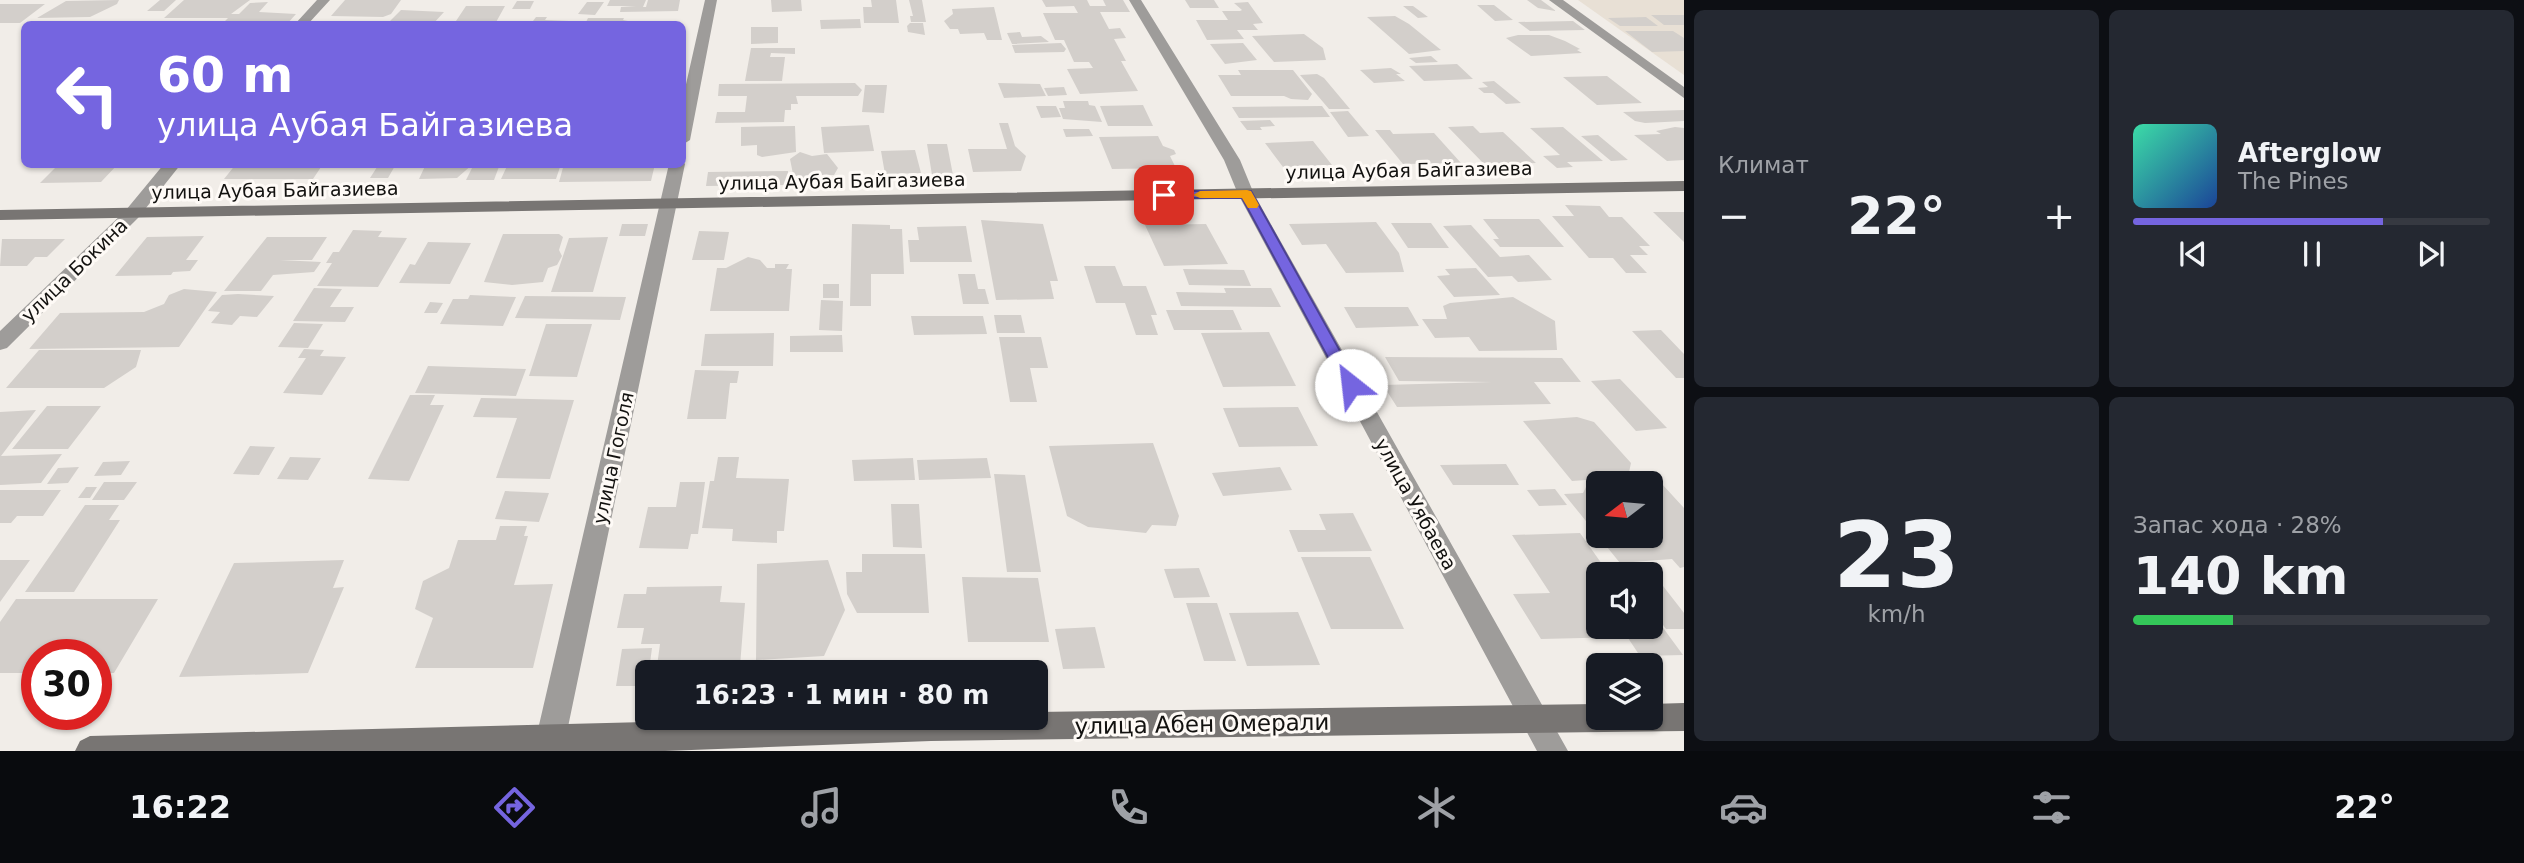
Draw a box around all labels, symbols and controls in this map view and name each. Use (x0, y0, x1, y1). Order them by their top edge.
text: 60 m (157, 47, 293, 104)
icon: left (42, 49, 133, 140)
text: улица Аубая Байгазиева (157, 106, 573, 144)
text: Afterglow (2238, 138, 2382, 168)
text: Климат (1718, 152, 1809, 178)
street label: улица Аубая Байгазиева (1285, 157, 1533, 183)
pin (1134, 165, 1194, 225)
street label: улица Аубая Байгазиева (718, 168, 966, 194)
text: The Pines (2238, 168, 2349, 194)
icon: arrive (1145, 176, 1183, 214)
street label: улица Аубая Байгазиева (151, 177, 399, 203)
text: 22° (1847, 186, 1946, 246)
text: − (1718, 194, 1750, 238)
text: + (2043, 194, 2075, 238)
street label: улица Бокина (16, 214, 132, 326)
icon: previous (2174, 235, 2212, 273)
icon: pause (2293, 235, 2331, 273)
icon: next (2412, 235, 2450, 273)
position arrow (1314, 348, 1388, 422)
street label: улица Гоголя (588, 390, 638, 526)
street label: улица Уябаева (1371, 434, 1461, 574)
north arrow (1586, 471, 1662, 548)
map controls (1586, 471, 1663, 730)
text: 23 (1833, 503, 1960, 608)
text: Запас хода · 28% (2133, 512, 2342, 538)
text: 140 km (2133, 546, 2348, 606)
button: sound (1586, 562, 1663, 639)
text: km/h (1867, 601, 1926, 627)
speed limit sign: 30 (21, 639, 112, 730)
button: layers (1586, 653, 1663, 730)
text: 16:23 · 1 мин · 80 m (694, 680, 989, 710)
street label: улица Абен Омерали (1074, 709, 1330, 739)
icon: directions (490, 783, 539, 832)
icon: music (797, 783, 846, 832)
icon: phone (1104, 783, 1153, 832)
icon: climate (1412, 783, 1461, 832)
icon: car (1719, 783, 1768, 832)
icon: filters (2027, 783, 2076, 832)
text: 16:22 (129, 788, 231, 826)
text: 22° (2334, 788, 2395, 826)

